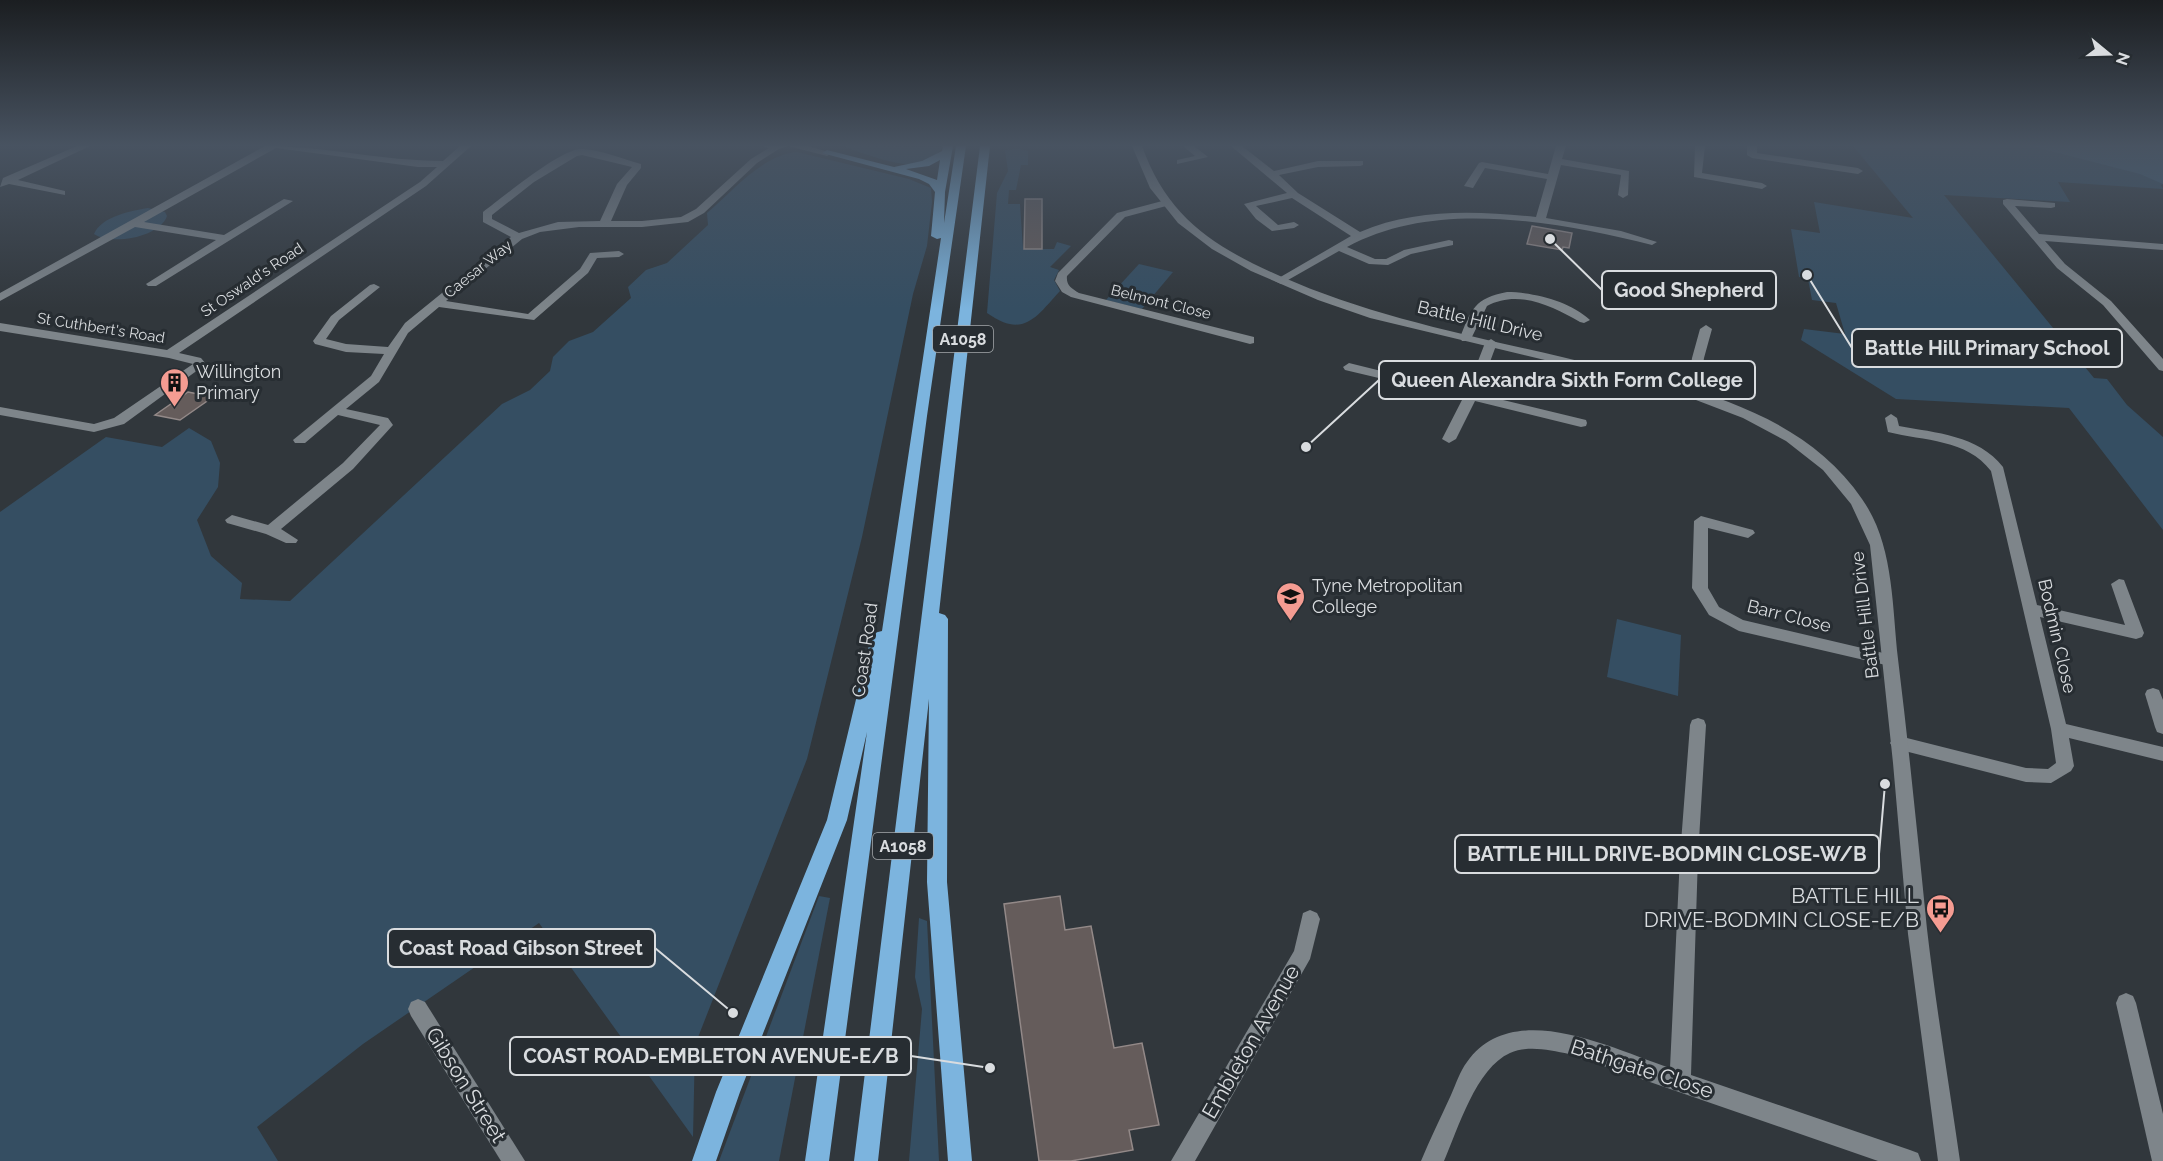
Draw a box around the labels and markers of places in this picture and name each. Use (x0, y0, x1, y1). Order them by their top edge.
callout: Good Shepherd (1602, 271, 1776, 309)
callout: Battle Hill Primary School (1852, 329, 2122, 367)
place label: Willington Primary (196, 361, 281, 403)
callout: Queen Alexandra Sixth Form College (1379, 361, 1755, 399)
building icon: Willington Primary (159, 366, 191, 408)
place label: Tyne Metropolitan College (1312, 575, 1463, 617)
school or university icon: Tyne Metropolitan College (1275, 580, 1307, 622)
callout: BATTLE HILL DRIVE-BODMIN CLOSE-W/B (1455, 835, 1879, 873)
place label: BATTLE HILL DRIVE-BODMIN CLOSE-E/B (1644, 883, 1919, 932)
bus stop icon: BATTLE HILL DRIVE-BODMIN CLOSE-E/B (1924, 892, 1956, 934)
callout: Coast Road Gibson Street (388, 929, 655, 967)
callout: COAST ROAD-EMBLETON AVENUE-E/B (510, 1037, 911, 1075)

